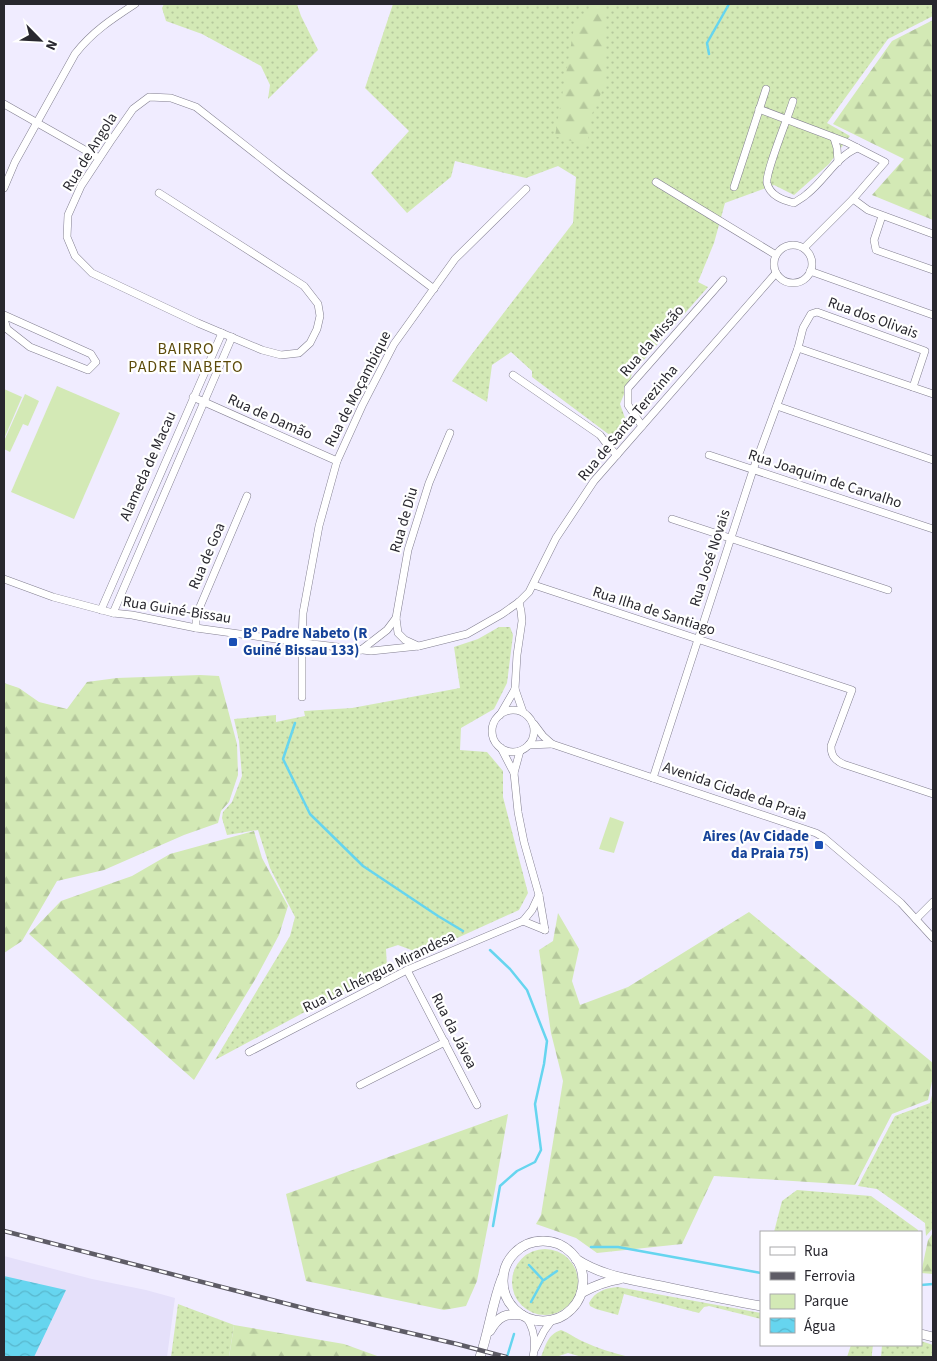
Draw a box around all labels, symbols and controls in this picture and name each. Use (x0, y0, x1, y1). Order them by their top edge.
north arrow (15, 15, 65, 65)
text: N (40, 37, 62, 53)
street label: Rua de Angola (57, 109, 123, 195)
street label: Rua dos Olivais (825, 292, 921, 344)
street label: Rua da Missão (615, 301, 689, 381)
street label: Rua de Moçambique (320, 327, 396, 451)
district label: BAIRRO PADRE NABETO (128, 338, 244, 378)
street label: Rua de Santa Terezinha (573, 360, 683, 486)
street label: Rua de Damão (224, 389, 316, 445)
street label: Alameda de Macau (114, 408, 182, 524)
street label: Rua Joaquim de Carvalho (745, 444, 905, 514)
street label: Rua de Diu (385, 485, 423, 555)
street label: Rua José Novais (684, 507, 736, 609)
street label: Rua de Goa (184, 519, 230, 593)
street label: Rua Ilha de Santiago (590, 581, 718, 641)
street label: Rua Guiné-Bissau (121, 591, 233, 629)
place label: Bº Padre Nabeto (R Guiné Bissau 133) (243, 623, 367, 661)
marker: Bº Padre Nabeto (R Guiné Bissau 133) (227, 636, 239, 648)
street label: Avenida Cidade da Praia (660, 756, 810, 826)
place label: Aires (Av Cidade da Praia 75) (702, 826, 809, 864)
marker: Aires (Av Cidade da Praia 75) (813, 839, 825, 851)
street label: Rua La Lhéngua Mirandesa (299, 926, 459, 1018)
street label: Rua da Jávea (426, 989, 482, 1073)
legend (760, 1231, 922, 1346)
text: Rua (804, 1241, 828, 1262)
text: Ferrovia (804, 1266, 855, 1287)
text: Parque (804, 1291, 848, 1312)
text: Água (804, 1316, 835, 1337)

